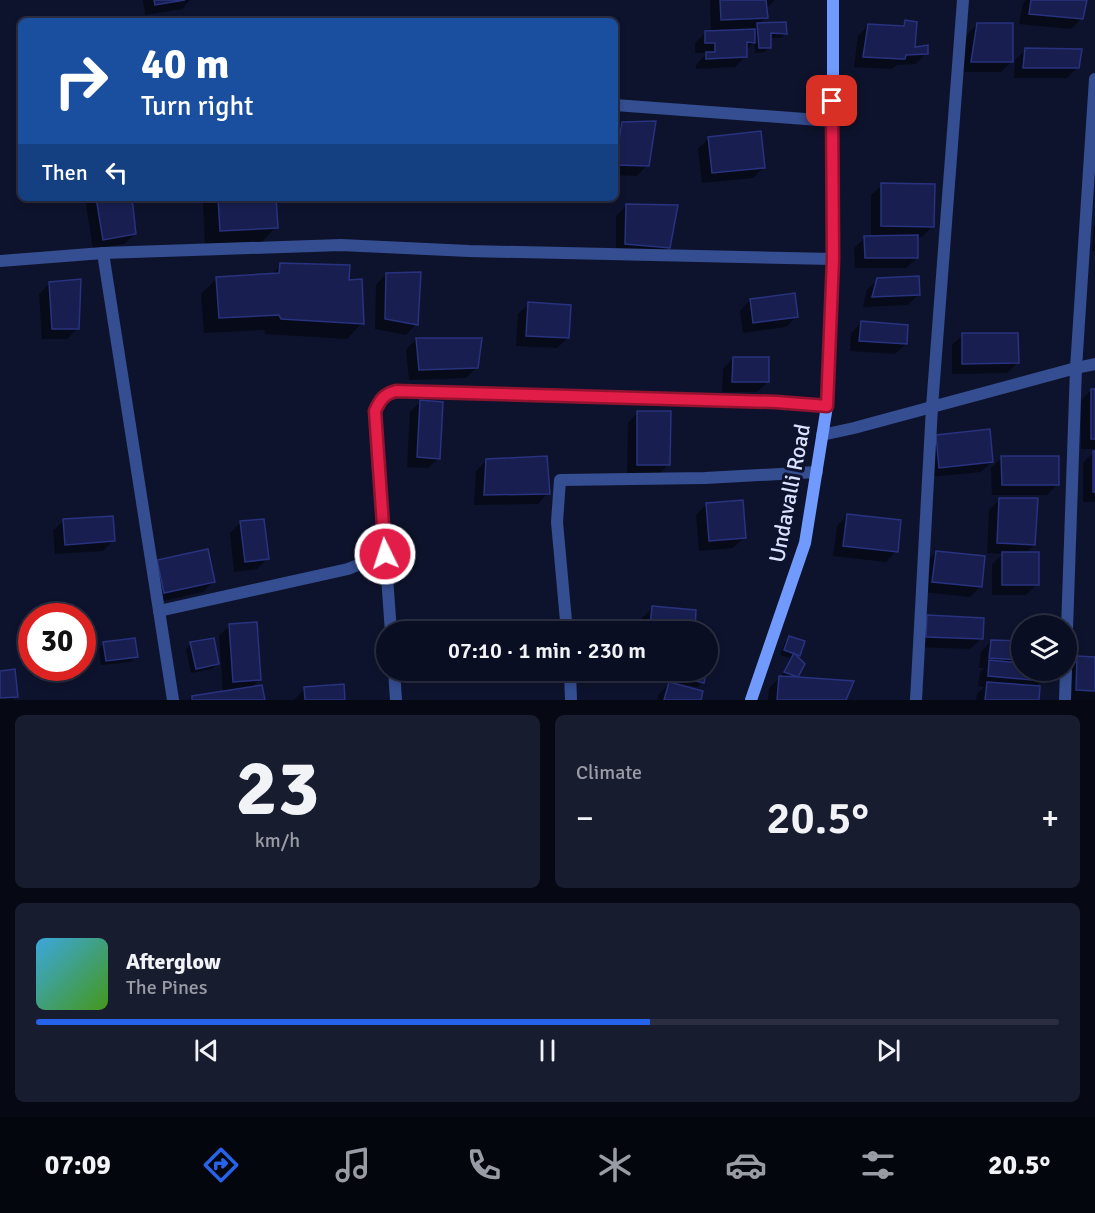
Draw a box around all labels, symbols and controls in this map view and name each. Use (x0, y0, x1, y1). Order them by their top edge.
text: 40 m (141, 39, 230, 90)
icon: right (42, 42, 120, 120)
pin (806, 75, 857, 126)
icon: arrive (815, 84, 848, 117)
text: Turn right (141, 90, 254, 123)
icon: left (100, 156, 133, 189)
text: Then (42, 159, 88, 186)
street label: Undavalli Road (763, 421, 816, 565)
position arrow (353, 522, 417, 586)
speed limit sign: 30 (18, 603, 96, 681)
map controls (1011, 615, 1077, 681)
button: layers (1011, 615, 1077, 681)
text: 07:10 · 1 min · 230 m (448, 637, 646, 664)
text: 23 (235, 741, 320, 837)
text: Climate (576, 760, 642, 785)
text: 20.5° (766, 791, 869, 846)
text: − (576, 798, 594, 839)
text: + (1041, 798, 1059, 839)
text: km/h (255, 828, 300, 853)
text: Afterglow (126, 948, 221, 975)
text: The Pines (126, 975, 208, 1000)
icon: previous (190, 1034, 223, 1067)
icon: pause (531, 1034, 564, 1067)
icon: next (872, 1034, 905, 1067)
icon: directions (200, 1144, 242, 1186)
icon: music (332, 1144, 374, 1186)
icon: phone (463, 1144, 505, 1186)
icon: climate (594, 1144, 636, 1186)
icon: car (725, 1144, 767, 1186)
icon: filters (857, 1144, 899, 1186)
text: 07:09 (45, 1149, 111, 1182)
text: 20.5° (988, 1149, 1050, 1182)

